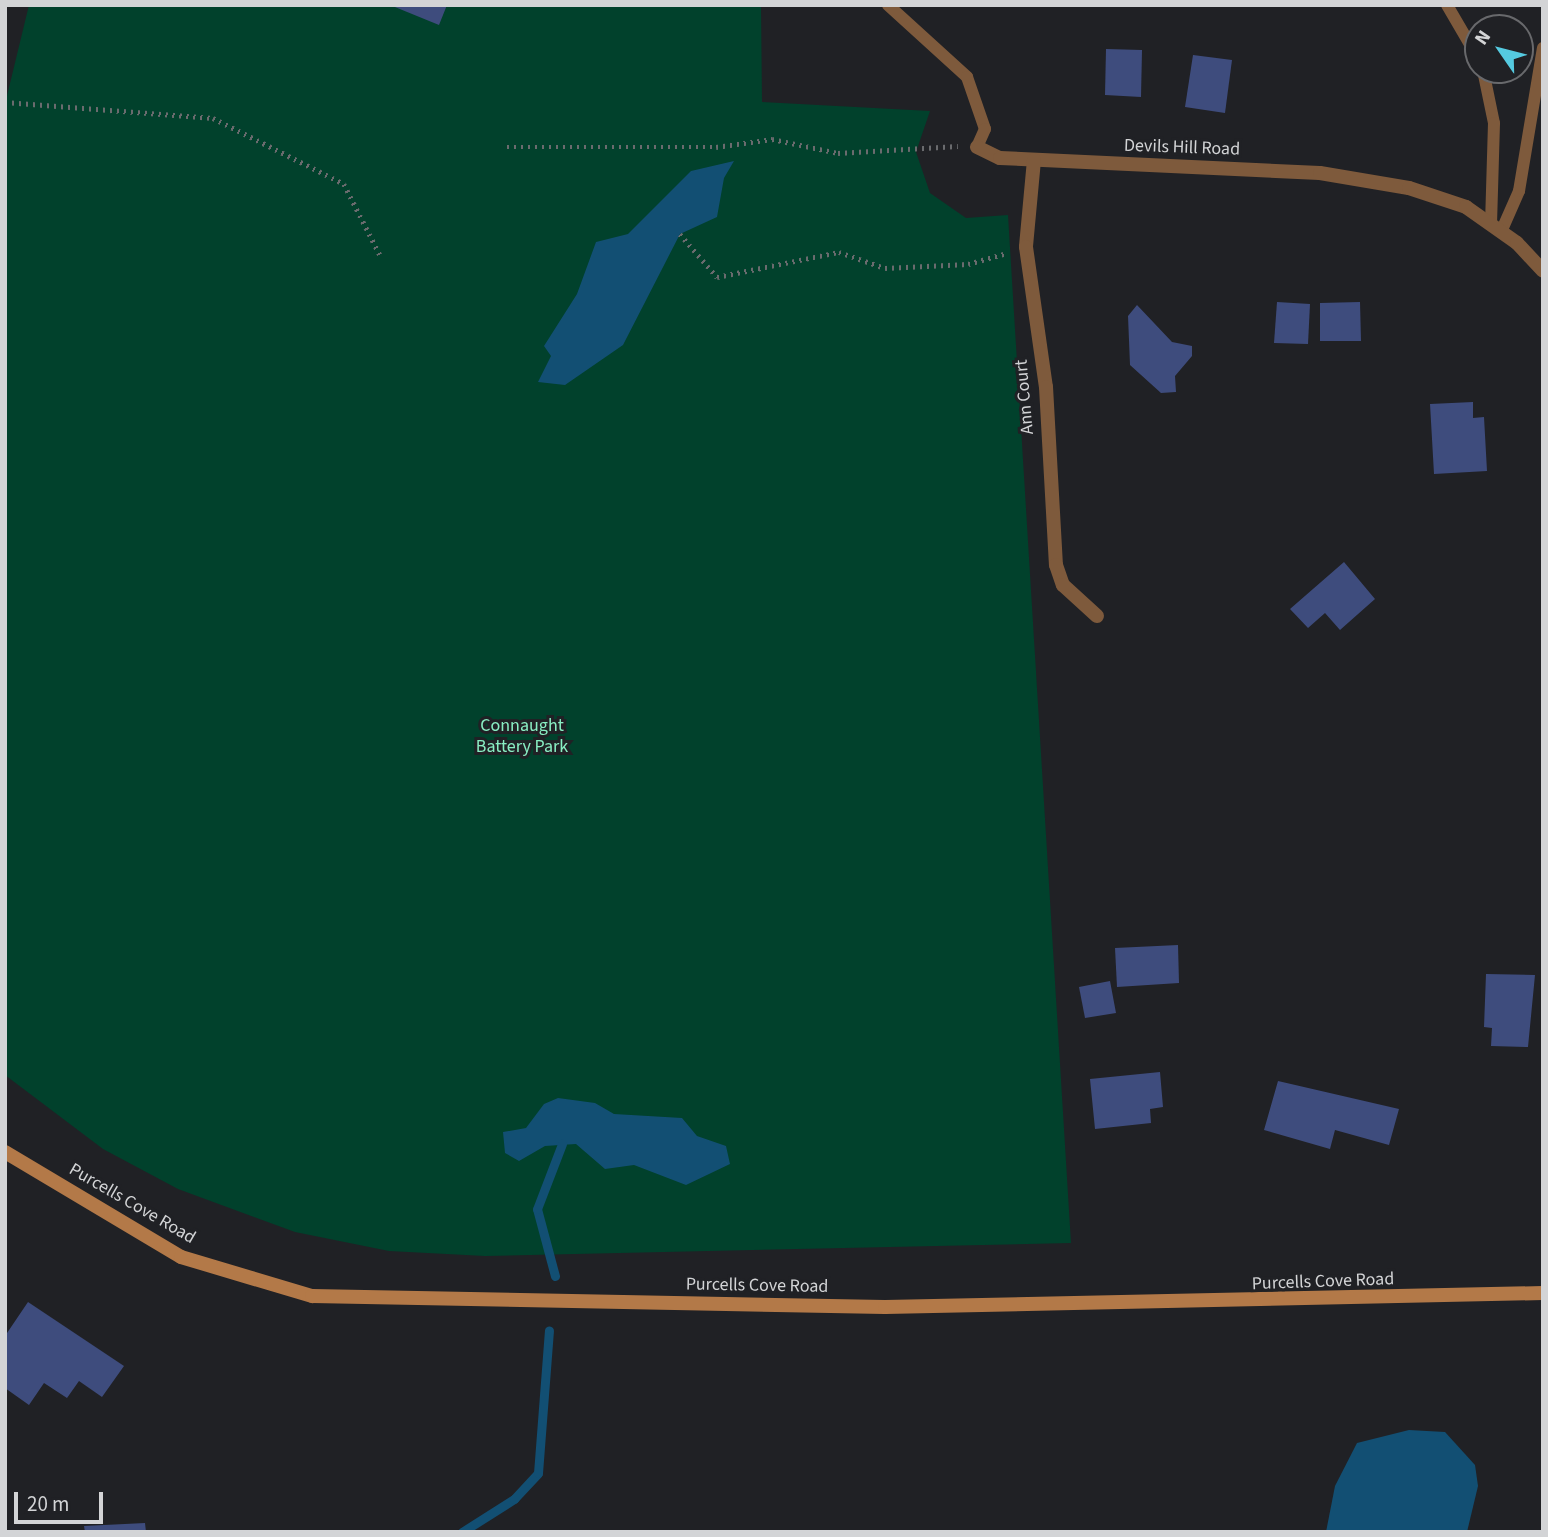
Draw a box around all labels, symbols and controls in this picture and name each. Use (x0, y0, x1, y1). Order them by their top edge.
north arrow (1464, 14, 1534, 84)
text: N (1468, 25, 1498, 51)
street label: Devils Hill Road (1124, 135, 1240, 161)
street label: Ann Court (1011, 359, 1039, 435)
park label: Connaught Battery Park (476, 716, 568, 758)
street label: Purcells Cove Road (65, 1159, 199, 1249)
street label: Purcells Cove Road (1251, 1269, 1395, 1295)
street label: Purcells Cove Road (686, 1274, 828, 1298)
scale bar (18, 1478, 107, 1522)
text: 20 m (27, 1489, 69, 1519)

